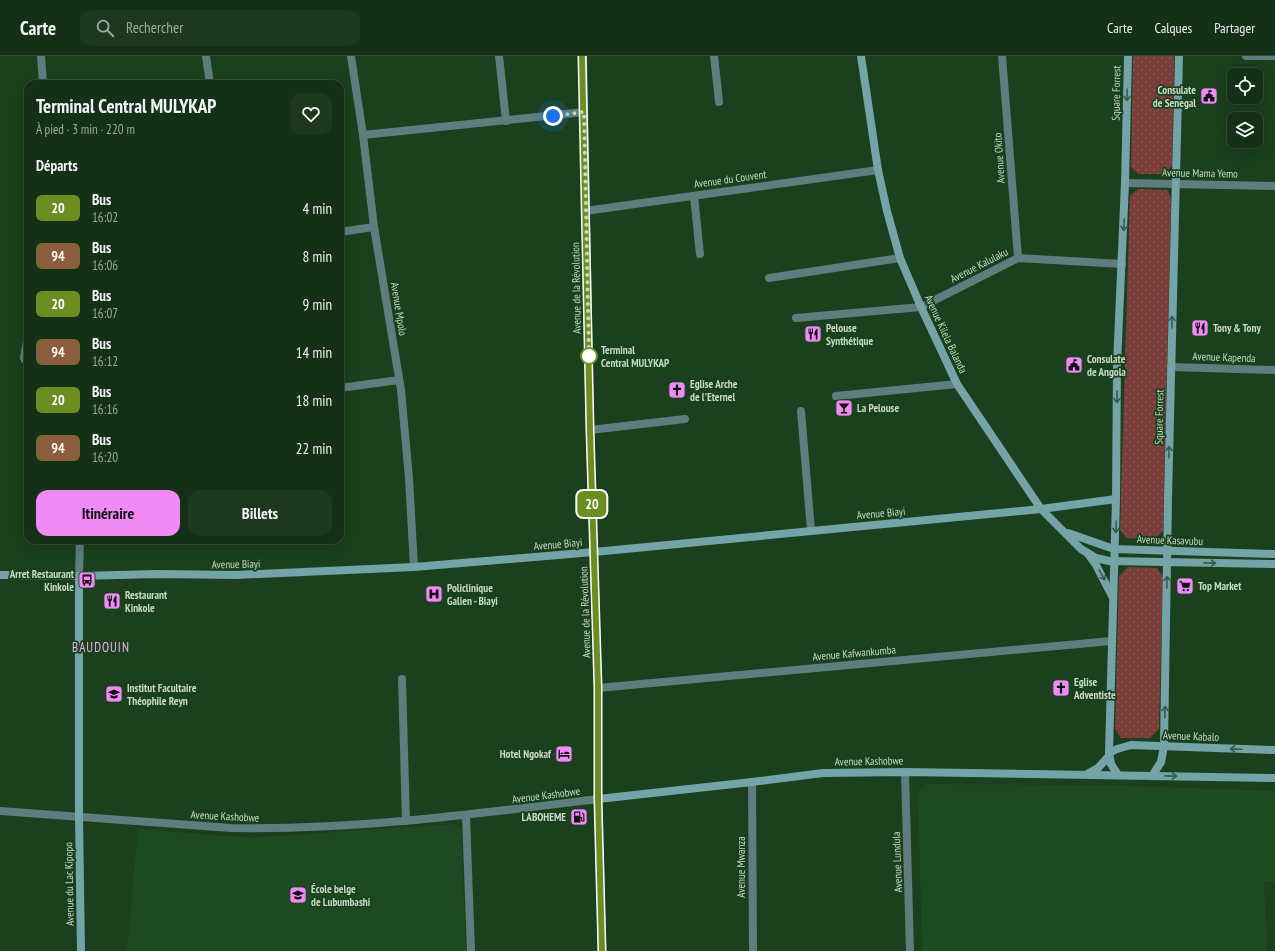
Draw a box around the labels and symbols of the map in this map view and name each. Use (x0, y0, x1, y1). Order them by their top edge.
street label: Square Forrest (1109, 65, 1123, 121)
place label: Consulate de Senegal (1153, 83, 1196, 110)
public building icon: Consulate de Senegal (1199, 86, 1219, 106)
one-way arrow (1123, 88, 1131, 101)
your location (543, 106, 563, 126)
street label: Avenue Okito (990, 132, 1008, 184)
street label: Avenue Mama Yemo (1162, 165, 1238, 181)
street label: Avenue du Couvent (693, 167, 767, 191)
one-way arrow (1120, 218, 1127, 231)
street label: Avenue de la Révolution (568, 242, 584, 334)
street label: Avenue Kalulaku (948, 244, 1010, 286)
street label: Avenue Mpolo (388, 281, 410, 337)
street label: Avenue Kilela Balanda (922, 293, 970, 375)
one-way arrow (1168, 316, 1176, 329)
restaurant icon: Tony & Tony (1190, 318, 1210, 338)
place label: Pelouse Synthétique (826, 321, 873, 348)
place label: Tony & Tony (1213, 321, 1261, 335)
restaurant icon: Pelouse Synthétique (803, 324, 823, 344)
place label: Terminal Central MULYKAP (601, 343, 670, 370)
marker: Terminal Central MULYKAP (580, 347, 598, 365)
street label: Avenue Kapenda (1192, 349, 1256, 365)
place label: Consulate de Angola (1087, 352, 1126, 379)
public building icon: Consulate de Angola (1064, 355, 1084, 375)
place label: Eglise Arche de l'Eternel (690, 377, 738, 404)
church icon: Eglise Arche de l'Eternel (667, 380, 687, 400)
street label: Square Forrest (1152, 389, 1166, 445)
one-way arrow (1113, 390, 1121, 403)
bar icon: La Pelouse (834, 398, 854, 418)
place label: La Pelouse (857, 401, 899, 415)
one-way arrow (1166, 446, 1173, 459)
line badge: 20 (574, 491, 610, 517)
street label: Avenue Biayi (856, 504, 906, 522)
one-way arrow (1112, 520, 1120, 533)
street label: Avenue Kasavubu (1137, 532, 1204, 548)
street label: Avenue Biayi (533, 535, 583, 553)
street label: Avenue Biayi (212, 557, 260, 571)
one-way arrow (1203, 559, 1216, 567)
street label: Avenue de la Révolution (576, 566, 594, 658)
place label: Arret Restaurant Kinkole (9, 567, 75, 594)
one-way arrow (1098, 569, 1106, 581)
bus stop icon: Arret Restaurant Kinkole (77, 570, 97, 590)
one-way arrow (1163, 576, 1171, 589)
supermarket icon: Top Market (1175, 576, 1195, 596)
place label: Top Market (1198, 579, 1242, 593)
place label: Policlinique Galien - Biayi (447, 581, 498, 608)
hospital icon: Policlinique Galien - Biayi (424, 584, 444, 604)
place label: Restaurant Kinkole (125, 588, 168, 615)
restaurant icon: Restaurant Kinkole (102, 591, 122, 611)
district label: BAUDOUIN (72, 639, 130, 656)
street label: Avenue Kafwankumba (812, 642, 896, 664)
place label: Eglise Adventiste (1073, 675, 1116, 702)
church icon: Eglise Adventiste (1051, 678, 1071, 698)
place label: Institut Facultaire Théophile Reyn (127, 681, 197, 708)
school or university icon: Institut Facultaire Théophile Reyn (104, 684, 124, 704)
one-way arrow (1161, 706, 1169, 719)
street label: Avenue Kabalo (1163, 728, 1220, 744)
hotel icon: Hotel Ngokaf (554, 744, 574, 764)
one-way arrow (1230, 745, 1243, 753)
place label: Hotel Ngokaf (500, 747, 552, 761)
street label: Avenue Kashobwe (835, 753, 904, 769)
one-way arrow (1164, 772, 1177, 780)
street label: Avenue Kashobwe (511, 784, 581, 806)
street label: Avenue Kashobwe (190, 807, 260, 825)
fuel station icon: LABOHEME (569, 807, 589, 827)
place label: LABOHEME (522, 810, 566, 824)
street label: Avenue Lundula (889, 831, 905, 893)
street label: Avenue Mwanza (734, 836, 748, 898)
street label: Avenue du Lac Kipopo (61, 842, 77, 926)
place label: École belge de Lubumbashi (311, 882, 371, 909)
school or university icon: École belge de Lubumbashi (288, 885, 308, 905)

